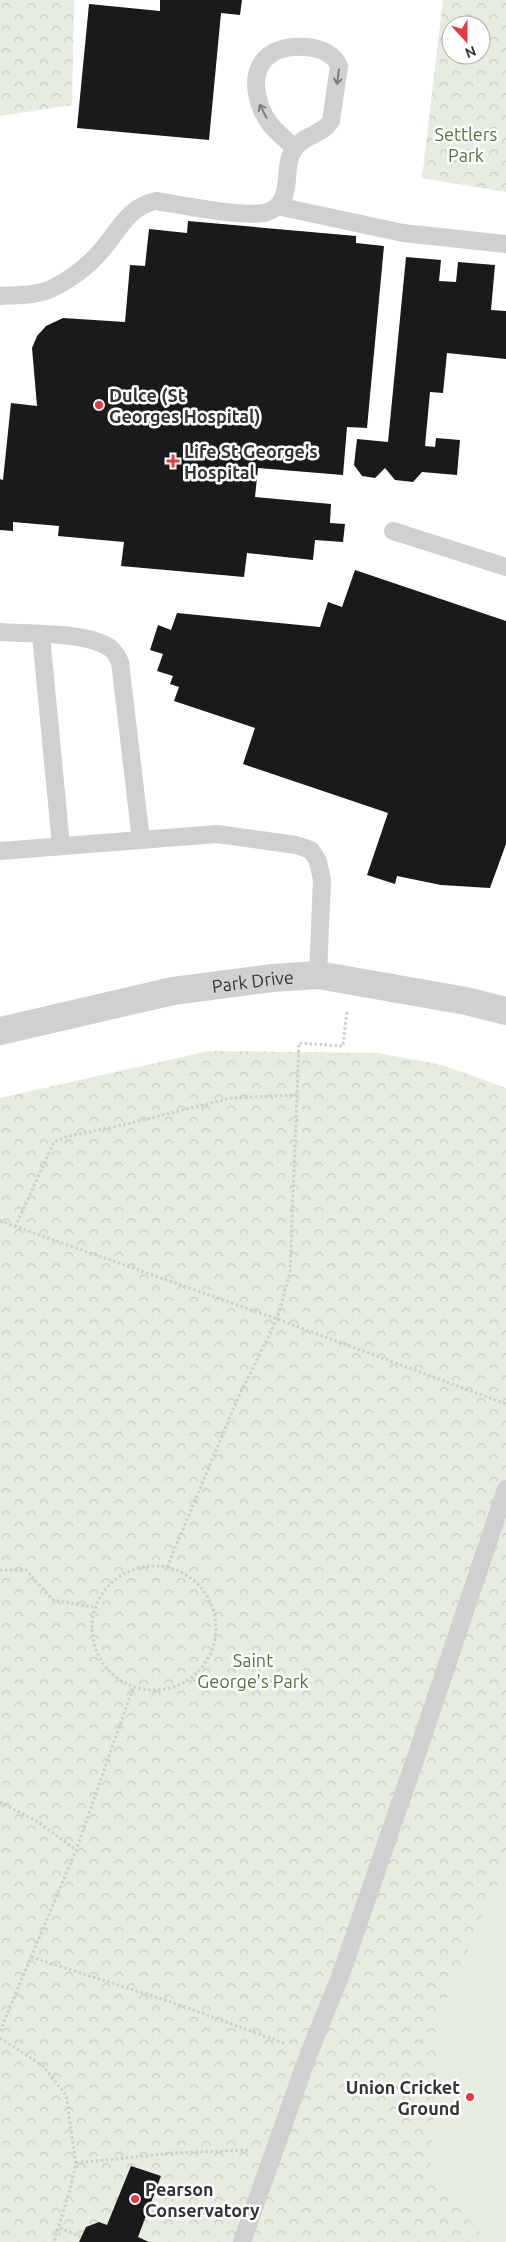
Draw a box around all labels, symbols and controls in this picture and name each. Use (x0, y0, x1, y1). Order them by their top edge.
north arrow (441, 15, 491, 65)
text: N (463, 43, 478, 61)
one-way arrow (333, 69, 343, 85)
one-way arrow (258, 104, 268, 119)
park label: Settlers Park (435, 124, 498, 165)
place label: Dulce (St Georges Hospital) (109, 385, 260, 427)
marker: Dulce (St Georges Hospital) (93, 399, 105, 411)
place label: Life St George's Hospital (184, 441, 318, 482)
marker: Life St George's Hospital (166, 454, 180, 468)
street label: Park Drive (211, 967, 294, 996)
park label: Saint George's Park (197, 1650, 309, 1691)
place label: Union Cricket Ground (346, 2077, 460, 2118)
marker: Union Cricket Ground (464, 2091, 476, 2103)
place label: Pearson Conservatory (145, 2179, 260, 2220)
marker: Pearson Conservatory (129, 2193, 141, 2205)

